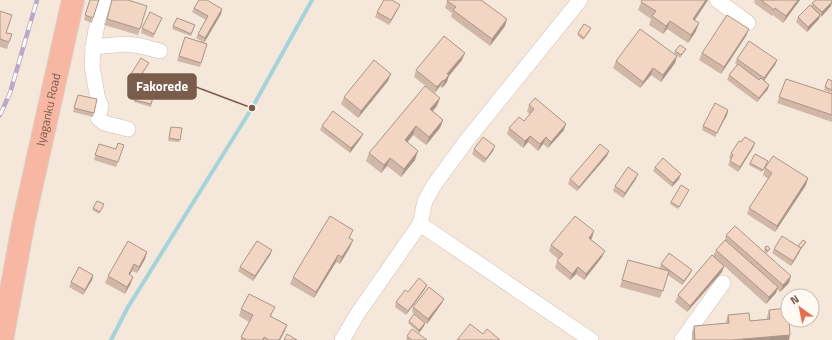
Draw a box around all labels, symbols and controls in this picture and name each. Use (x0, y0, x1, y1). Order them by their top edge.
street label: Iyaganku Road (31, 71, 65, 148)
callout: Fakorede (128, 74, 196, 99)
text: Fakorede (136, 76, 188, 96)
north arrow (780, 288, 820, 328)
text: N (787, 291, 802, 308)

